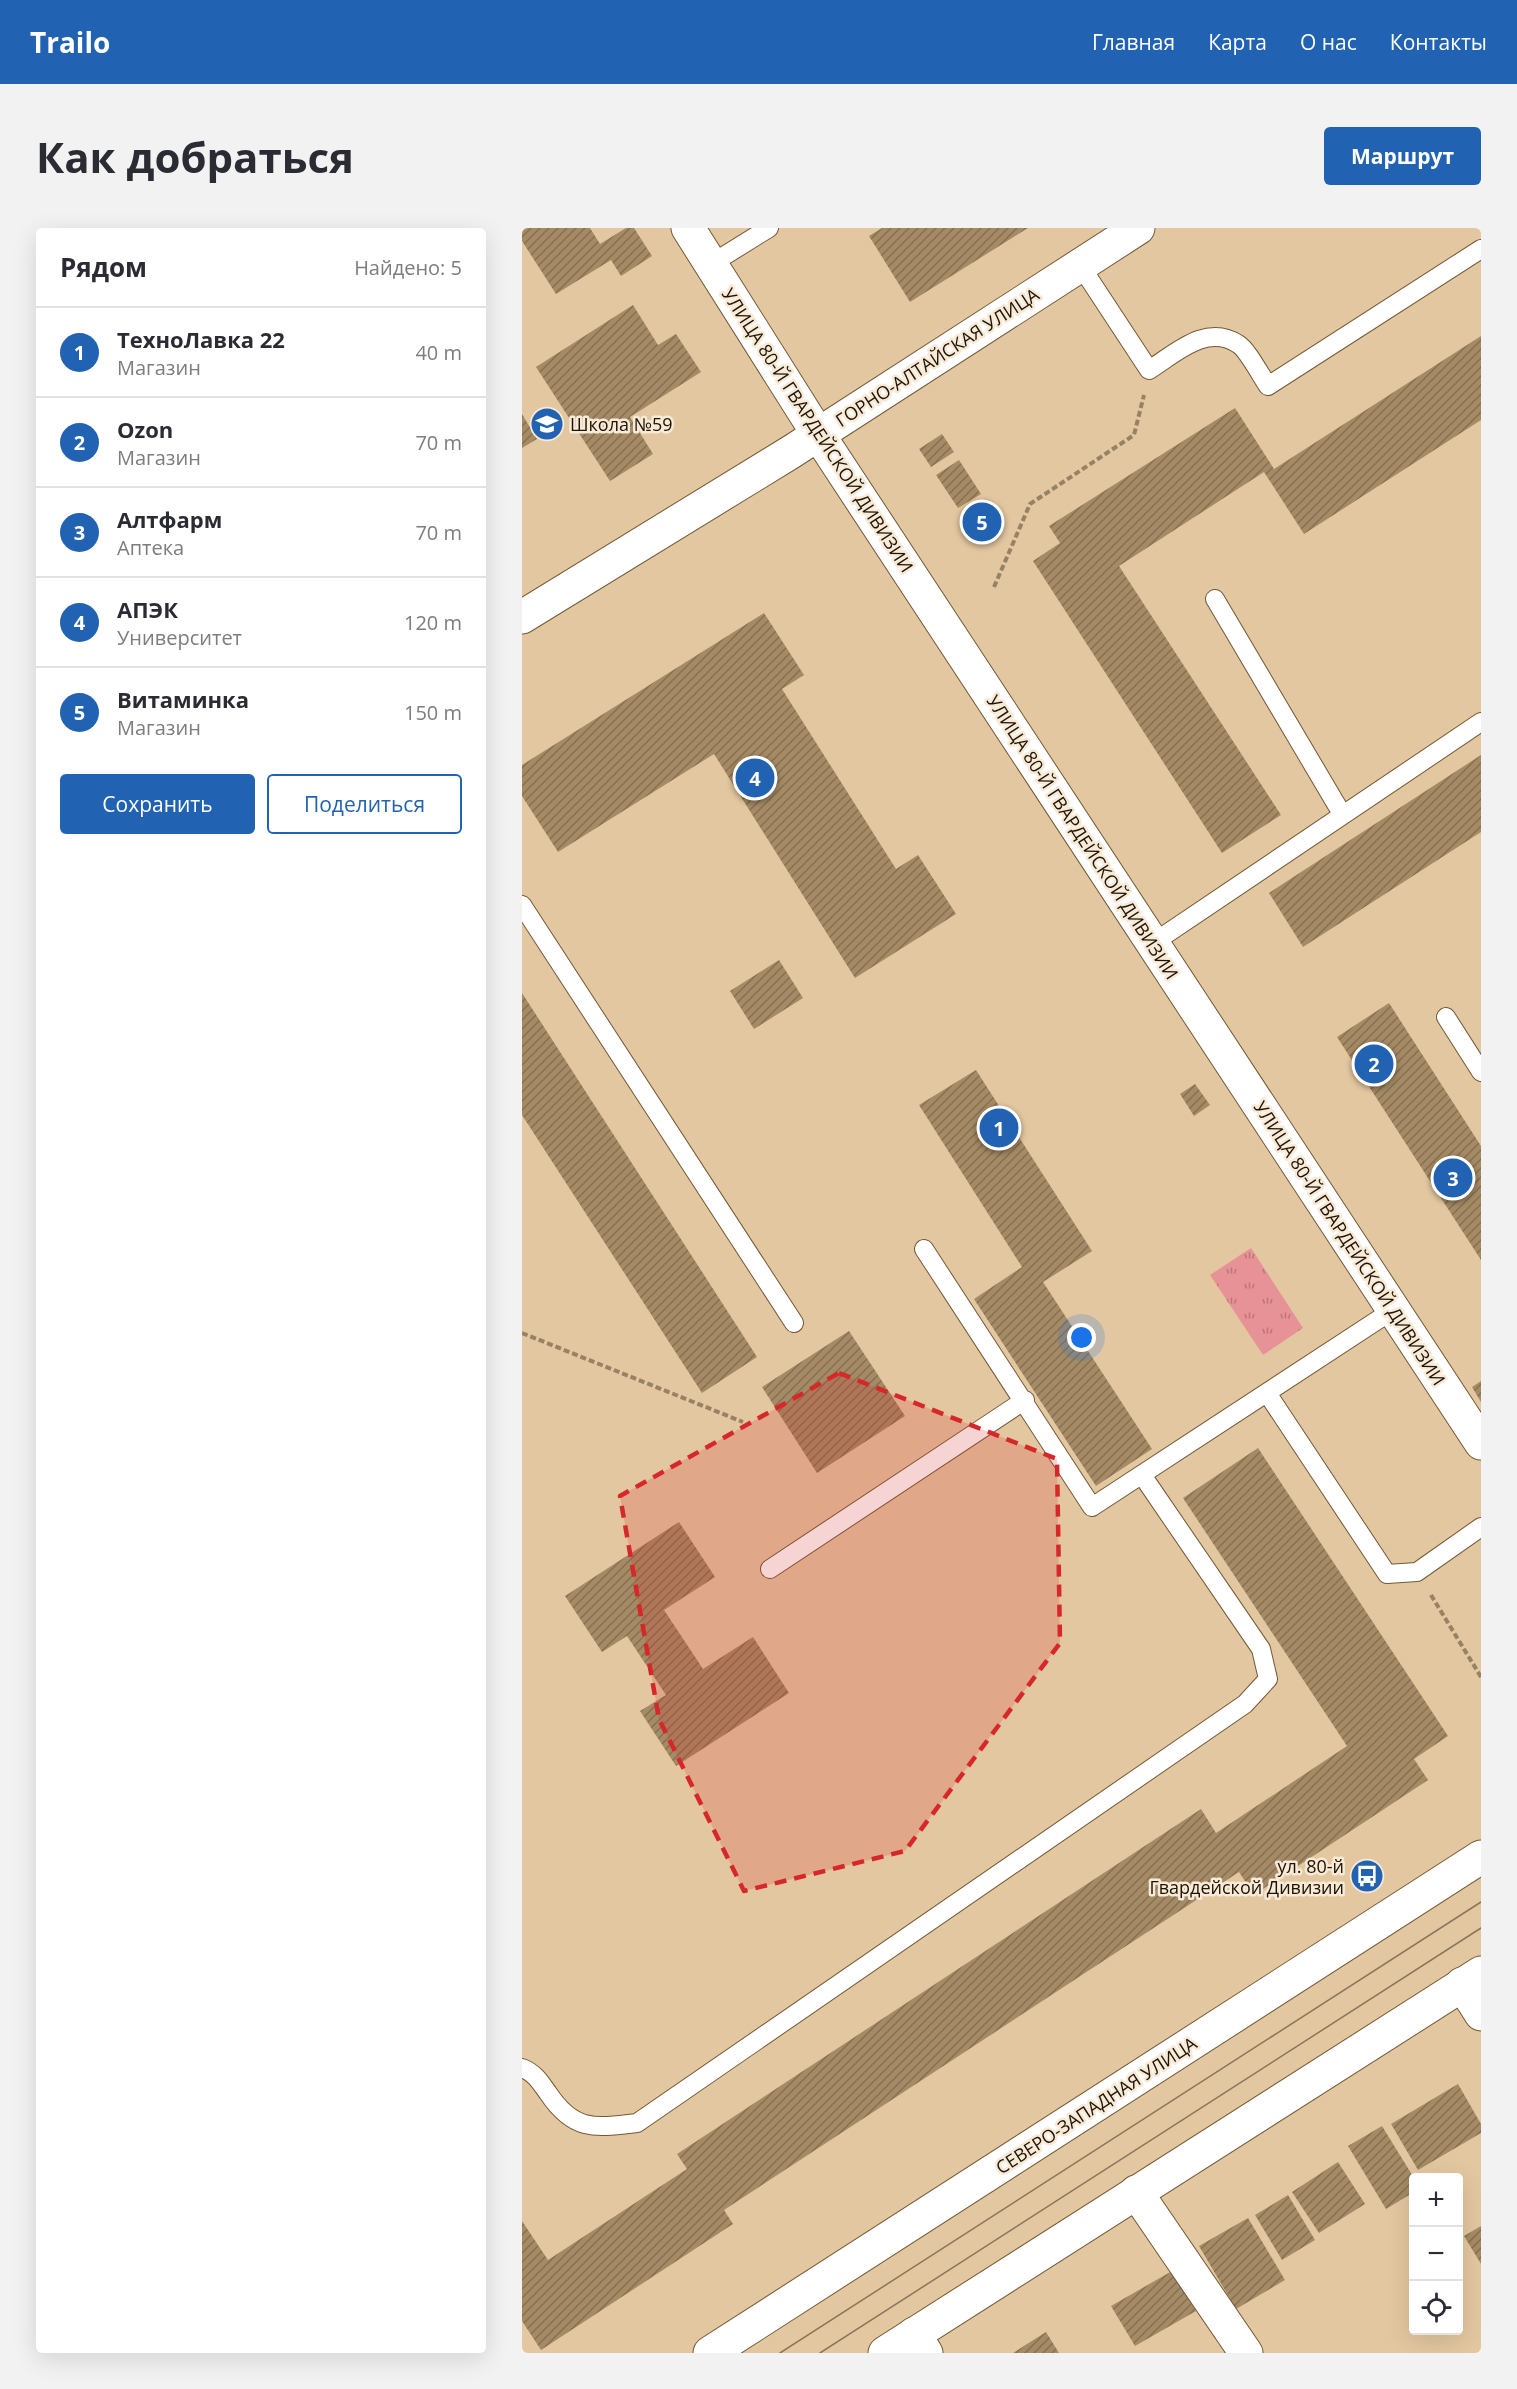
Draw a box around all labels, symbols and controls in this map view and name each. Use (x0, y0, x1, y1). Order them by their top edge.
text: Trailo (30, 23, 110, 61)
text: Главная (1092, 28, 1175, 56)
text: Карта (1208, 28, 1267, 56)
text: О нас (1300, 28, 1357, 56)
text: Контакты (1390, 28, 1487, 56)
button: Маршрут (1324, 127, 1481, 185)
text: Как добраться (36, 128, 354, 185)
text: Рядом (60, 249, 147, 285)
text: Найдено: 5 (354, 254, 462, 281)
street label: ГОРНО-АЛТАЙСКАЯ УЛИЦА (831, 282, 1044, 432)
street label: УЛИЦА 80-Й ГВАРДЕЙСКОЙ ДИВИЗИИ (717, 283, 919, 577)
text: ТехноЛавка 22 (117, 324, 285, 354)
text: 1 (74, 339, 85, 366)
text: 40 m (415, 339, 462, 366)
text: Магазин (117, 354, 201, 381)
school or university icon: Школа №59 (529, 406, 565, 442)
place label: Школа №59 (570, 412, 673, 436)
text: Ozon (117, 414, 173, 444)
text: 2 (74, 429, 85, 456)
text: 70 m (415, 429, 462, 456)
text: Магазин (117, 444, 201, 471)
pin: 5 (962, 500, 1002, 544)
text: Алтфарм (117, 504, 222, 534)
text: 3 (74, 519, 85, 546)
text: 70 m (415, 519, 462, 546)
text: Аптека (117, 534, 184, 561)
text: АПЭК (117, 594, 178, 624)
text: 4 (74, 609, 85, 636)
text: 120 m (404, 609, 462, 636)
text: Университет (117, 624, 242, 651)
text: Витаминка (117, 684, 249, 714)
street label: УЛИЦА 80-Й ГВАРДЕЙСКОЙ ДИВИЗИИ (982, 690, 1184, 984)
text: 5 (74, 699, 85, 726)
text: 150 m (404, 699, 462, 726)
text: Магазин (117, 714, 201, 741)
pin: 4 (736, 756, 774, 800)
button: Сохранить (60, 774, 255, 834)
button: Поделиться (267, 774, 462, 834)
pin: 2 (1354, 1042, 1394, 1086)
street label: УЛИЦА 80-Й ГВАРДЕЙСКОЙ ДИВИЗИИ (1249, 1096, 1451, 1390)
pin: 1 (980, 1106, 1018, 1150)
pin: 3 (1434, 1156, 1472, 1200)
your location (1067, 1323, 1096, 1352)
place label: ул. 80-й Гвардейской Дивизии (1149, 1854, 1344, 1899)
bus stop icon: ул. 80-й Гвардейской Дивизии (1349, 1858, 1385, 1894)
street label: СЕВЕРО-ЗАПАДНАЯ УЛИЦА (991, 2031, 1202, 2179)
map controls (1409, 2173, 1463, 2335)
button: + (1409, 2173, 1463, 2227)
button: − (1409, 2227, 1463, 2281)
button: locate (1409, 2281, 1463, 2335)

